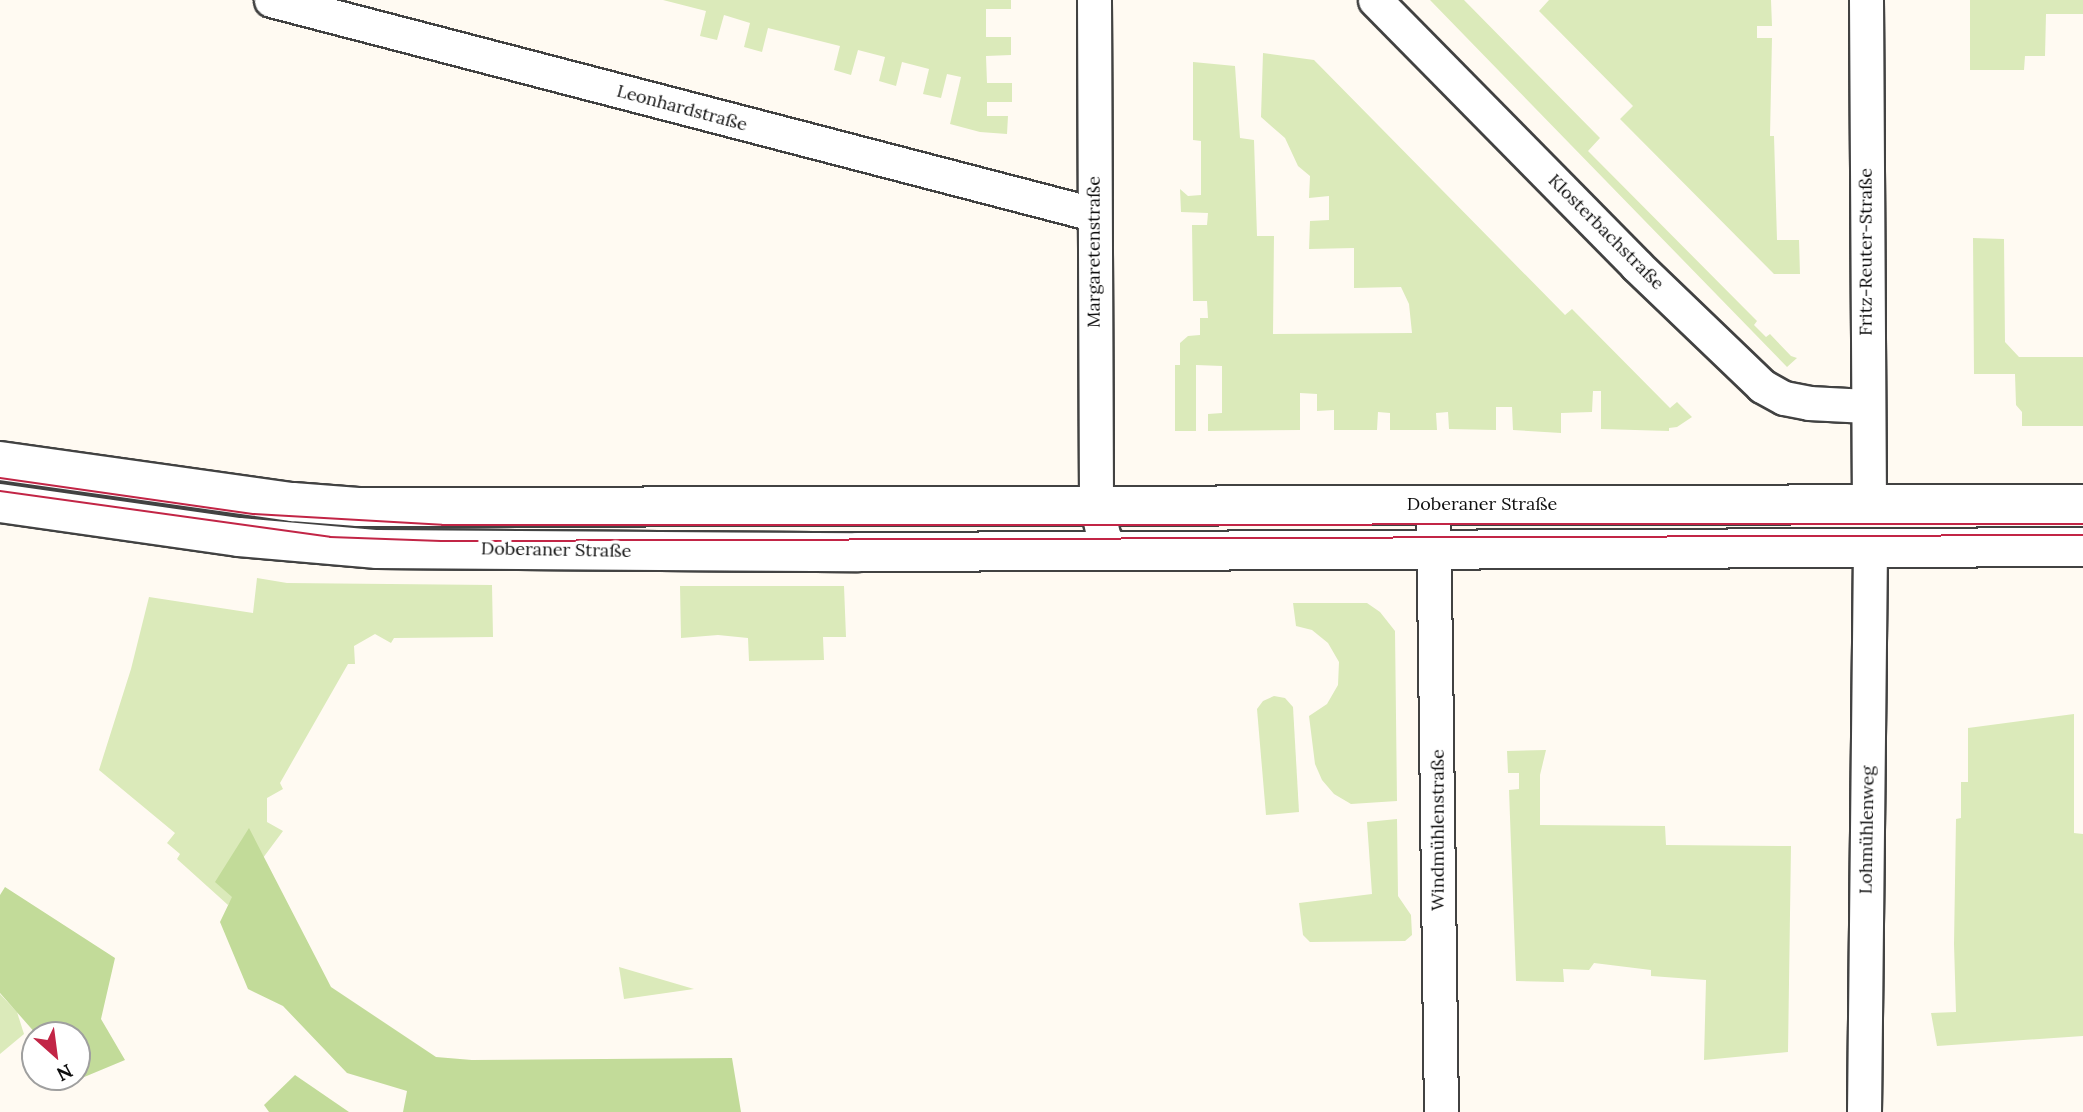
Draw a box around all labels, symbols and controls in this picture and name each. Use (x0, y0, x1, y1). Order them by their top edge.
street label: Leonhardstraße (614, 80, 750, 136)
street label: Fritz-Reuter-Straße (1855, 168, 1877, 336)
street label: Klosterbachstraße (1544, 170, 1668, 294)
street label: Margaretenstraße (1083, 176, 1105, 328)
street label: Doberaner Straße (1407, 493, 1557, 515)
street label: Doberaner Straße (481, 538, 631, 562)
street label: Windmühlenstraße (1427, 749, 1449, 911)
street label: Lohmühlenweg (1855, 766, 1879, 894)
north arrow (21, 1021, 91, 1091)
text: N (53, 1059, 77, 1087)

